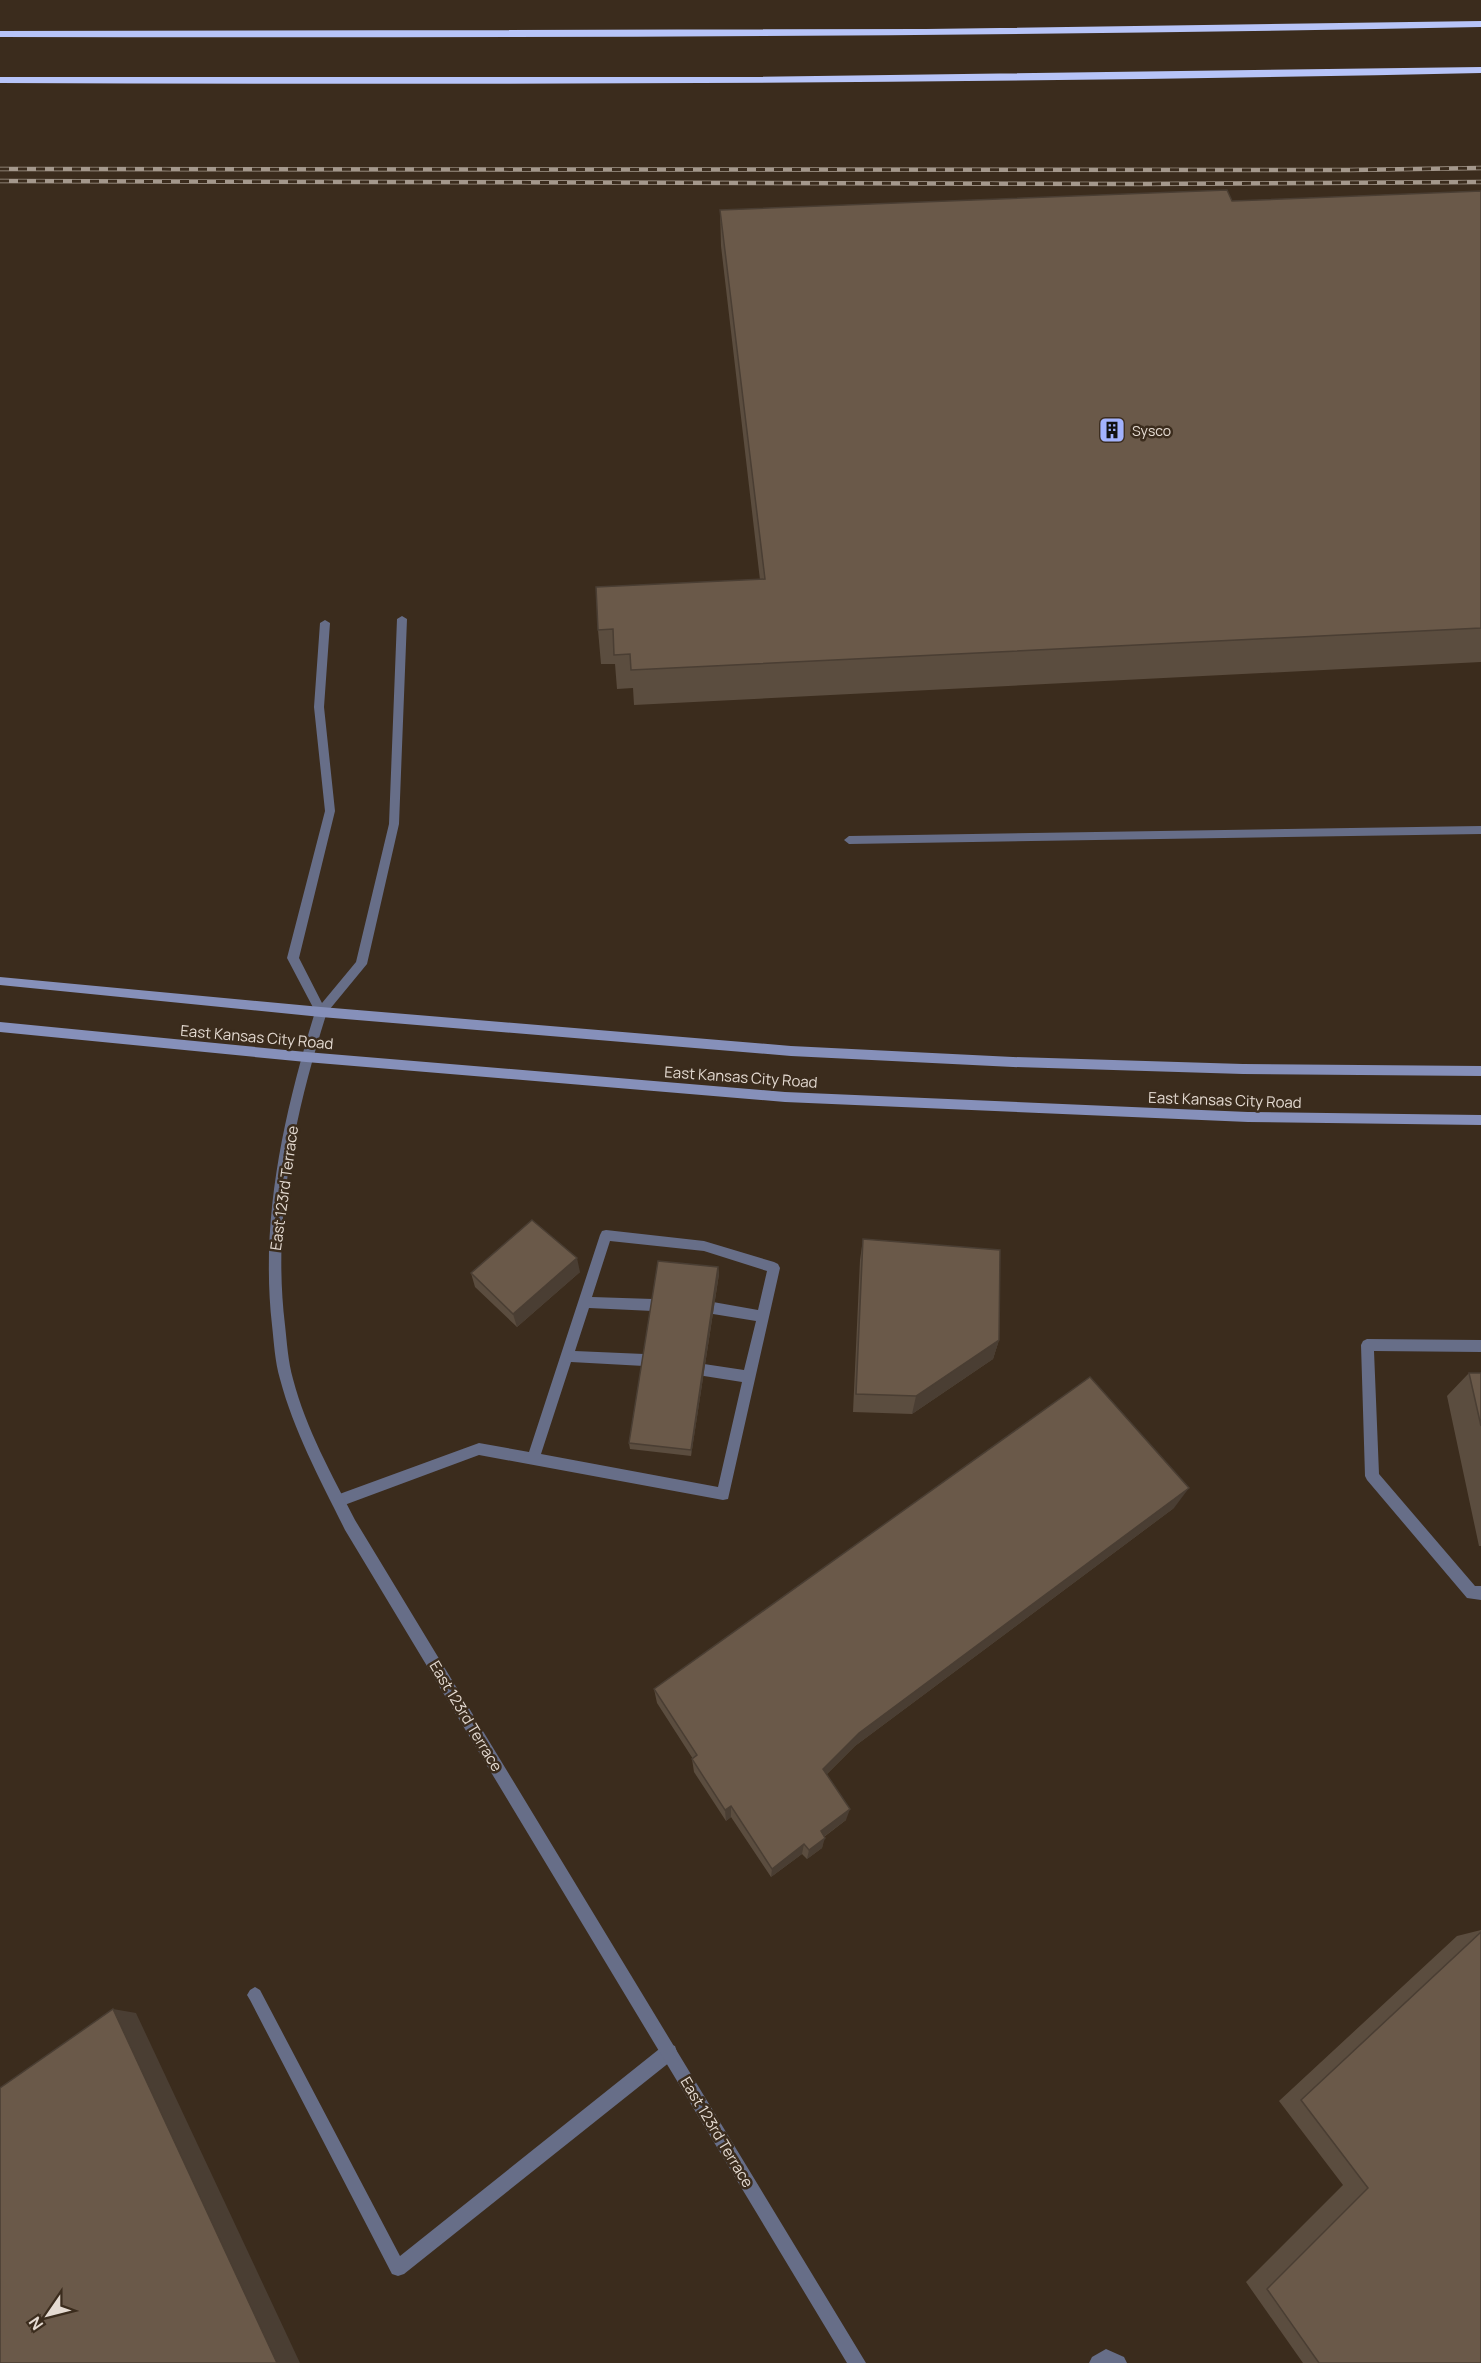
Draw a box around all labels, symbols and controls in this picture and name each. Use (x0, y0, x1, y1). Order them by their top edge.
building icon: Sysco (1097, 415, 1127, 445)
place label: Sysco (1132, 421, 1171, 440)
street label: East Kansas City Road (180, 1020, 334, 1054)
street label: East Kansas City Road (664, 1061, 818, 1093)
street label: East Kansas City Road (1148, 1087, 1302, 1113)
street label: East 123rd Terrace (265, 1124, 303, 1252)
street label: East 123rd Terrace (425, 1657, 508, 1776)
street label: East 123rd Terrace (676, 2073, 759, 2192)
north arrow (18, 2285, 78, 2345)
text: N (23, 2313, 48, 2335)

